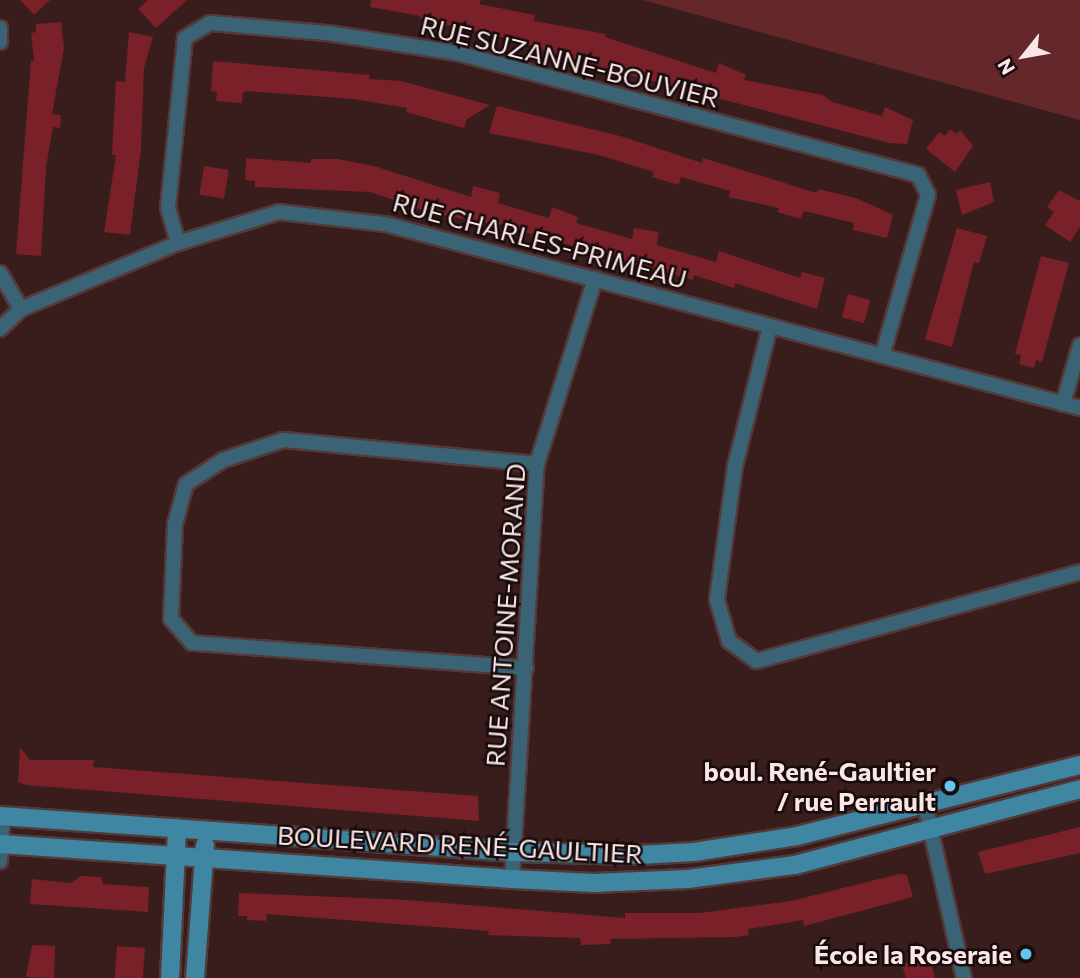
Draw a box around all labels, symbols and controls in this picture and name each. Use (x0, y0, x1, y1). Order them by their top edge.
street label: RUE SUZANNE-BOUVIER (418, 9, 722, 113)
north arrow (989, 21, 1059, 91)
text: N (992, 55, 1019, 79)
street label: RUE CHARLES-PRIMEAU (390, 186, 690, 294)
street label: RUE ANTOINE-MORAND (479, 462, 531, 768)
place label: boul. René-Gaultier / rue Perrault (704, 755, 936, 816)
marker: boul. René-Gaultier / rue Perrault (942, 778, 958, 794)
street label: BOULEVARD RENÉ-GAULTIER (276, 819, 644, 869)
place label: École la Roseraie (814, 938, 1012, 970)
marker: École la Roseraie (1018, 946, 1034, 962)

